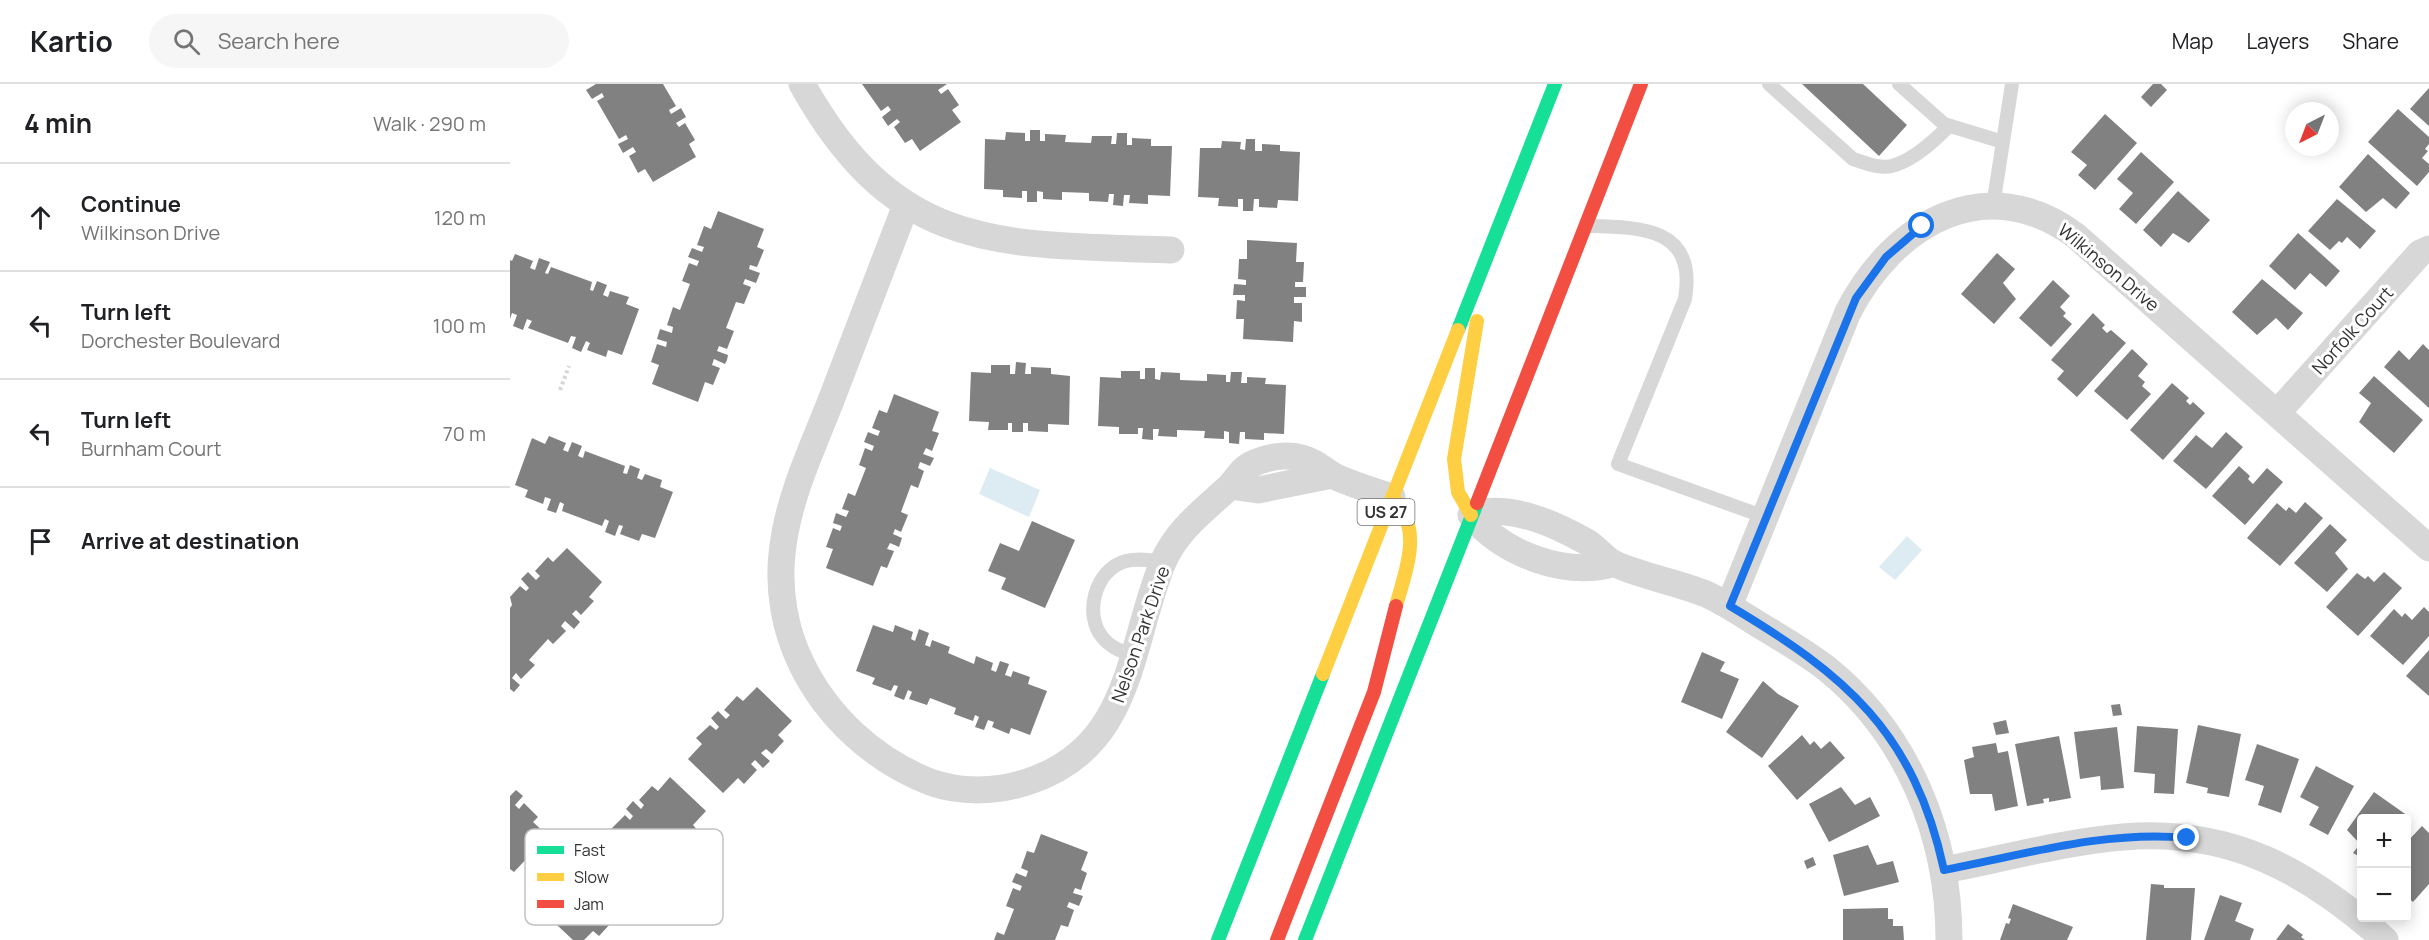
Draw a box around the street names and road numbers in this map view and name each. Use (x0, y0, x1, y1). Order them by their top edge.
street label: Wilkinson Drive (2053, 218, 2165, 316)
street label: Norfolk Court (2306, 281, 2398, 379)
road number: US 27 (1358, 499, 1414, 525)
street label: Nelson Park Drive (1105, 562, 1175, 706)

